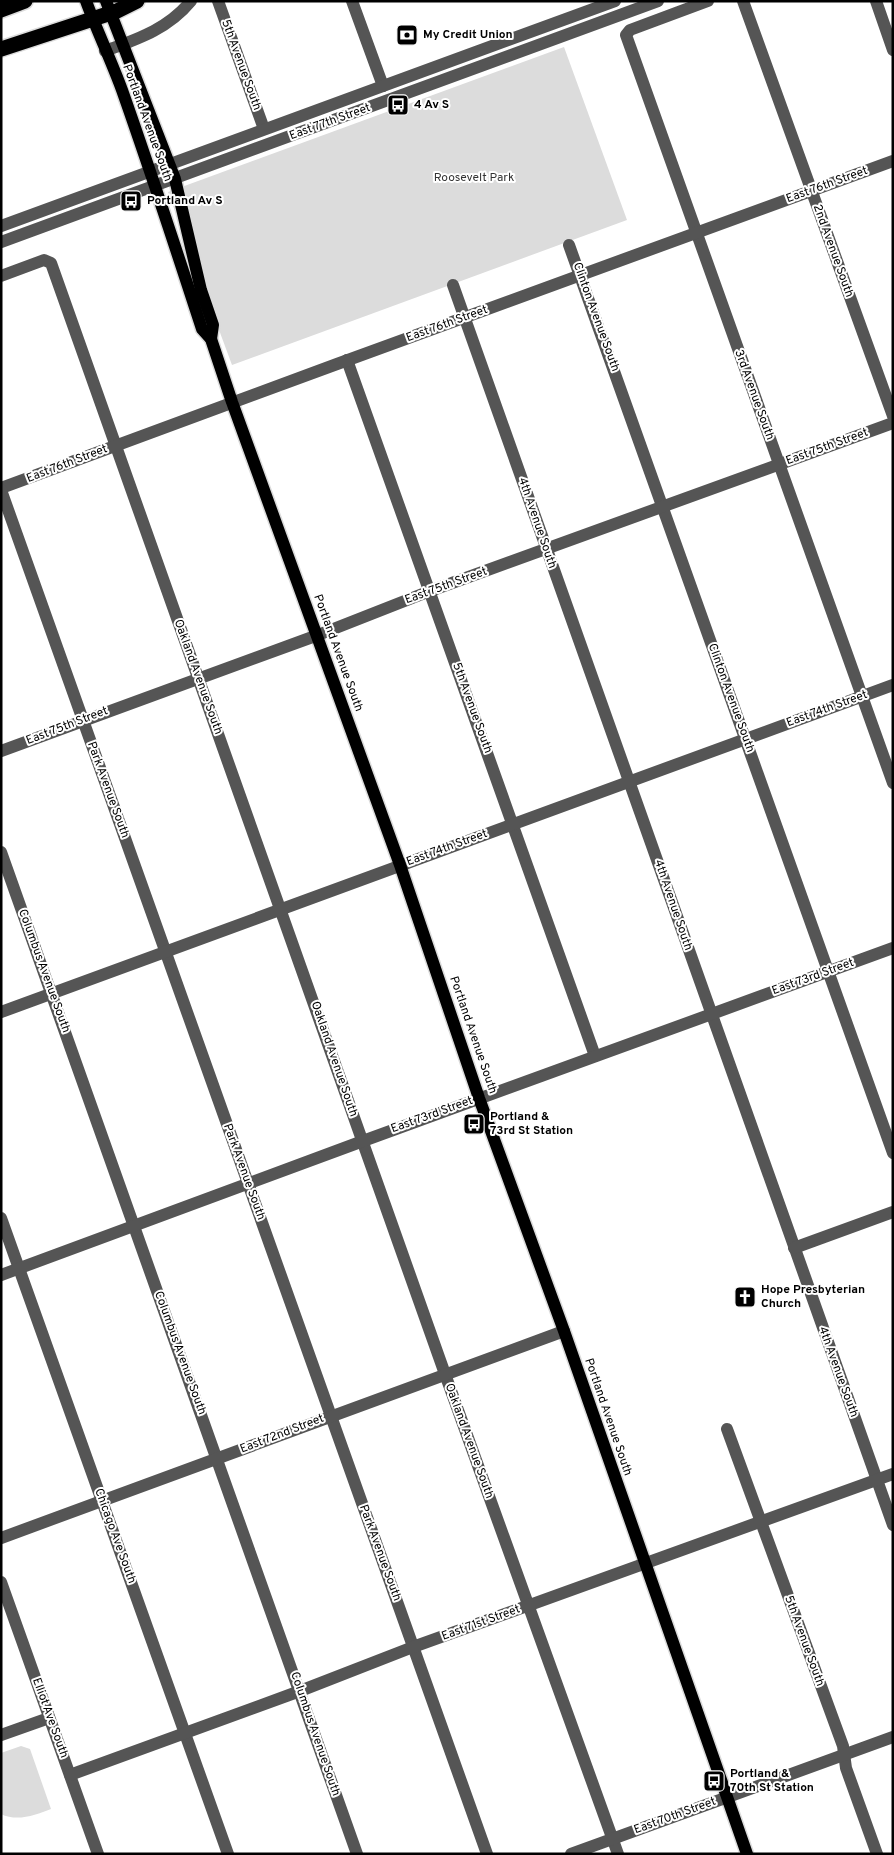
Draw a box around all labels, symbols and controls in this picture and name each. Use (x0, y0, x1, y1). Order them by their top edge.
street label: 5th Avenue South (217, 18, 265, 112)
bank icon: My Credit Union (395, 23, 419, 47)
place label: My Credit Union (423, 27, 513, 43)
street label: Portland Avenue South (118, 62, 176, 184)
bus stop icon: 4 Av S (386, 93, 410, 117)
place label: 4 Av S (414, 97, 449, 113)
street label: East 77th Street (287, 100, 373, 144)
street label: East 76th Street (784, 163, 870, 207)
park label: Roosevelt Park (434, 170, 514, 186)
bus stop icon: Portland Av S (119, 189, 143, 213)
place label: Portland Av S (147, 193, 223, 209)
street label: 2nd Avenue South (809, 202, 857, 300)
street label: Clinton Avenue South (569, 260, 623, 374)
street label: East 76th Street (404, 302, 490, 346)
street label: 3rd Avenue South (730, 348, 778, 442)
street label: East 75th Street (784, 425, 870, 469)
street label: East 76th Street (24, 441, 110, 487)
street label: 4th Avenue South (514, 475, 560, 571)
street label: East 75th Street (403, 564, 489, 608)
street label: Portland Avenue South (309, 592, 367, 714)
street label: Oakland Avenue South (170, 617, 226, 737)
street label: Clinton Avenue South (704, 641, 758, 755)
street label: 5th Avenue South (448, 661, 496, 755)
street label: East 74th Street (784, 687, 870, 731)
street label: East 75th Street (24, 703, 110, 749)
street label: Park Avenue South (83, 740, 133, 840)
street label: East 74th Street (404, 826, 490, 870)
street label: 4th Avenue South (650, 857, 696, 953)
street label: Columbus Avenue South (14, 907, 74, 1035)
street label: East 73rd Street (770, 955, 856, 999)
street label: Portland Avenue South (445, 974, 501, 1096)
street label: Oakland Avenue South (307, 999, 361, 1119)
street label: East 73rd Street (389, 1093, 475, 1137)
place label: Portland & 73rd St Station (490, 1109, 573, 1139)
bus stop icon: Portland & 73rd St Station (462, 1112, 486, 1136)
street label: Park Avenue South (219, 1122, 269, 1222)
place label: Hope Presbyterian Church (761, 1282, 865, 1312)
church icon: Hope Presbyterian Church (733, 1285, 757, 1309)
street label: Columbus Avenue South (150, 1289, 210, 1417)
street label: 4th Avenue South (814, 1325, 862, 1419)
street label: Portland Avenue South (580, 1356, 636, 1478)
street label: Oakland Avenue South (441, 1381, 497, 1501)
street label: East 72nd Street (238, 1411, 326, 1457)
street label: Chicago Ave South (90, 1486, 140, 1586)
street label: Park Avenue South (355, 1503, 405, 1603)
street label: 5th Avenue South (780, 1594, 828, 1688)
street label: East 71st Street (440, 1601, 522, 1645)
street label: Columbus Avenue South (286, 1670, 344, 1798)
street label: Elliot Ave South (28, 1676, 72, 1760)
place label: Portland & 70th St Station (730, 1766, 814, 1796)
bus stop icon: Portland & 70th St Station (702, 1769, 726, 1793)
street label: East 70th Street (632, 1794, 718, 1838)

